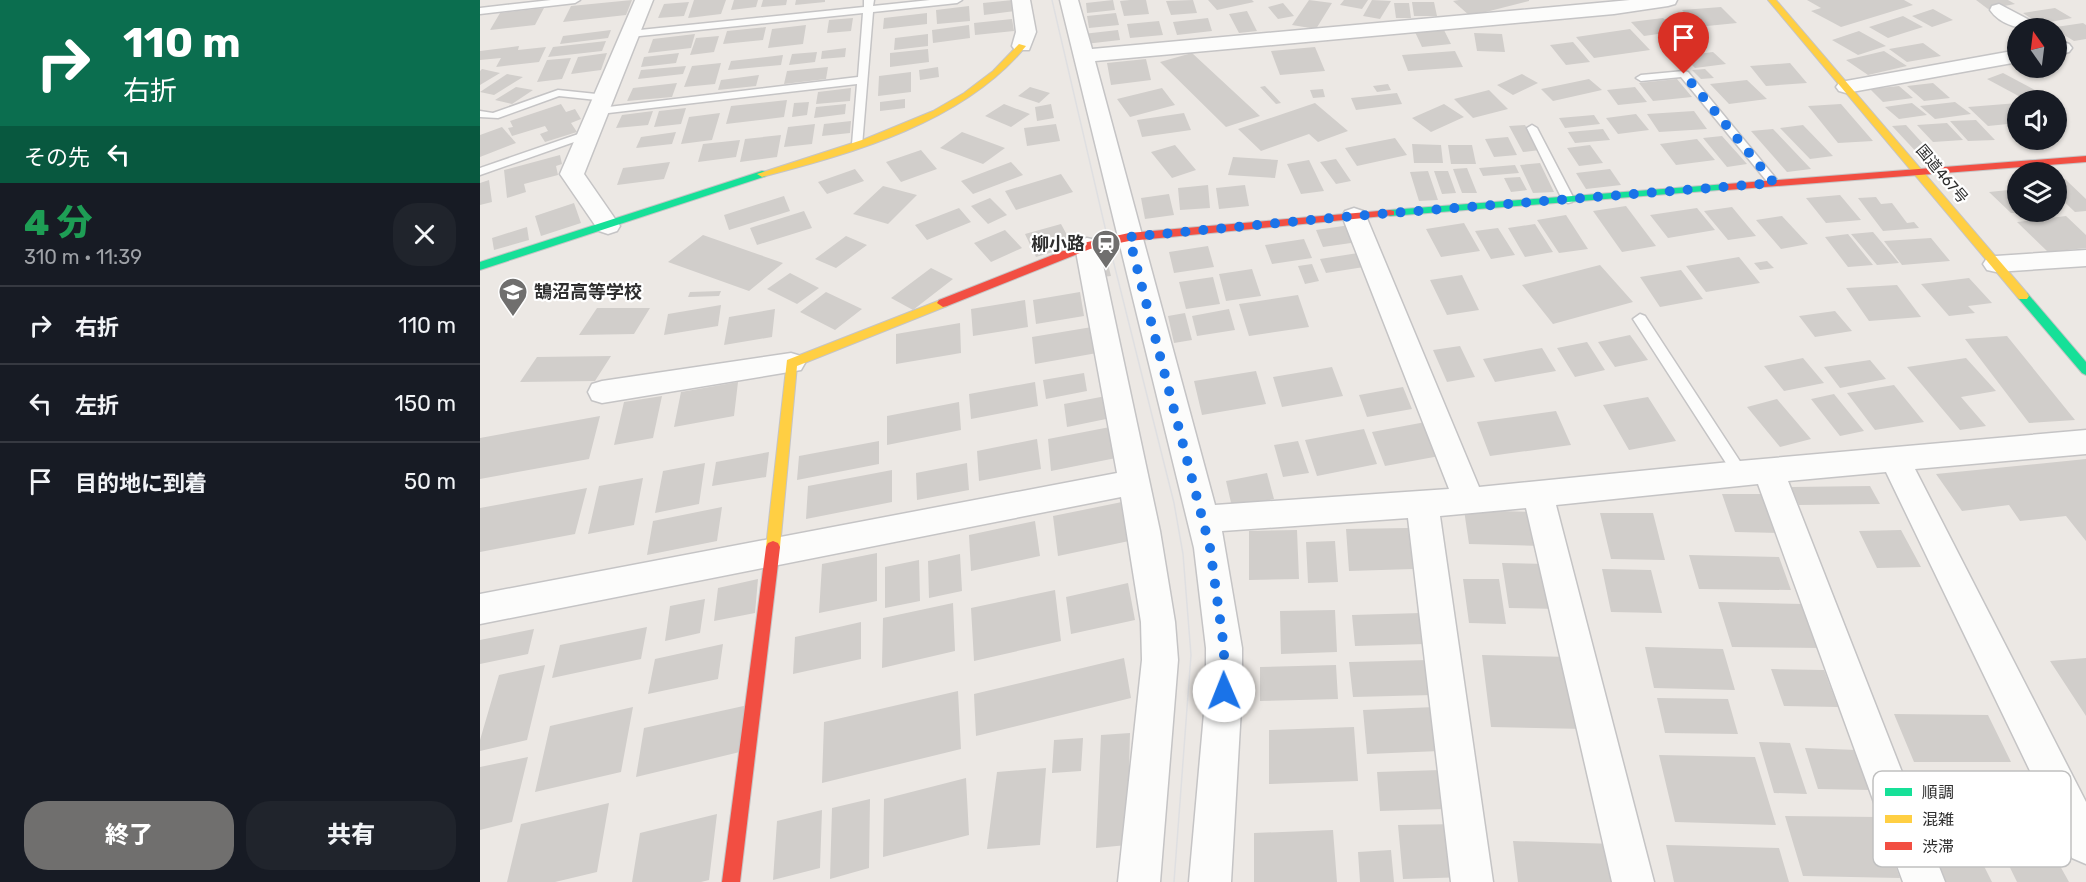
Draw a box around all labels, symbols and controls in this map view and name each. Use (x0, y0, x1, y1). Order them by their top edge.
pin (1658, 12, 1709, 74)
text: 110 m (123, 18, 241, 68)
north arrow (2007, 18, 2067, 78)
map controls (2007, 18, 2067, 222)
icon: arrive (1667, 21, 1700, 54)
icon: right (24, 24, 102, 102)
text: 右折 (123, 75, 177, 107)
button: sound (2007, 90, 2067, 150)
icon: left (102, 138, 135, 171)
street label: 国道467号 (1912, 141, 1972, 207)
text: その先 (24, 144, 90, 171)
button: layers (2007, 162, 2067, 222)
text: 4 分 (24, 201, 93, 244)
button: close (393, 203, 456, 266)
station icon: 柳小路 (1090, 228, 1122, 270)
place label: 柳小路 (1031, 233, 1085, 255)
text: 310 m · 11:39 (24, 245, 142, 269)
school or university icon: 鵠沼高等学校 (497, 276, 529, 318)
place label: 鵠沼高等学校 (534, 281, 642, 303)
icon: right (24, 309, 57, 342)
text: 110 m (398, 312, 456, 339)
text: 右折 (75, 314, 119, 341)
icon: left (24, 387, 57, 420)
text: 150 m (395, 390, 456, 417)
text: 左折 (75, 392, 119, 419)
icon: arrive (24, 465, 57, 498)
text: 50 m (404, 468, 456, 495)
text: 目的地に到着 (75, 470, 207, 497)
position arrow (1192, 659, 1256, 723)
legend (1873, 771, 2071, 867)
text: 順調 (1922, 783, 1954, 802)
button: 終了 (24, 801, 234, 870)
button: 共有 (246, 801, 456, 870)
text: 混雑 (1922, 810, 1954, 829)
text: 渋滞 (1922, 837, 1954, 856)

